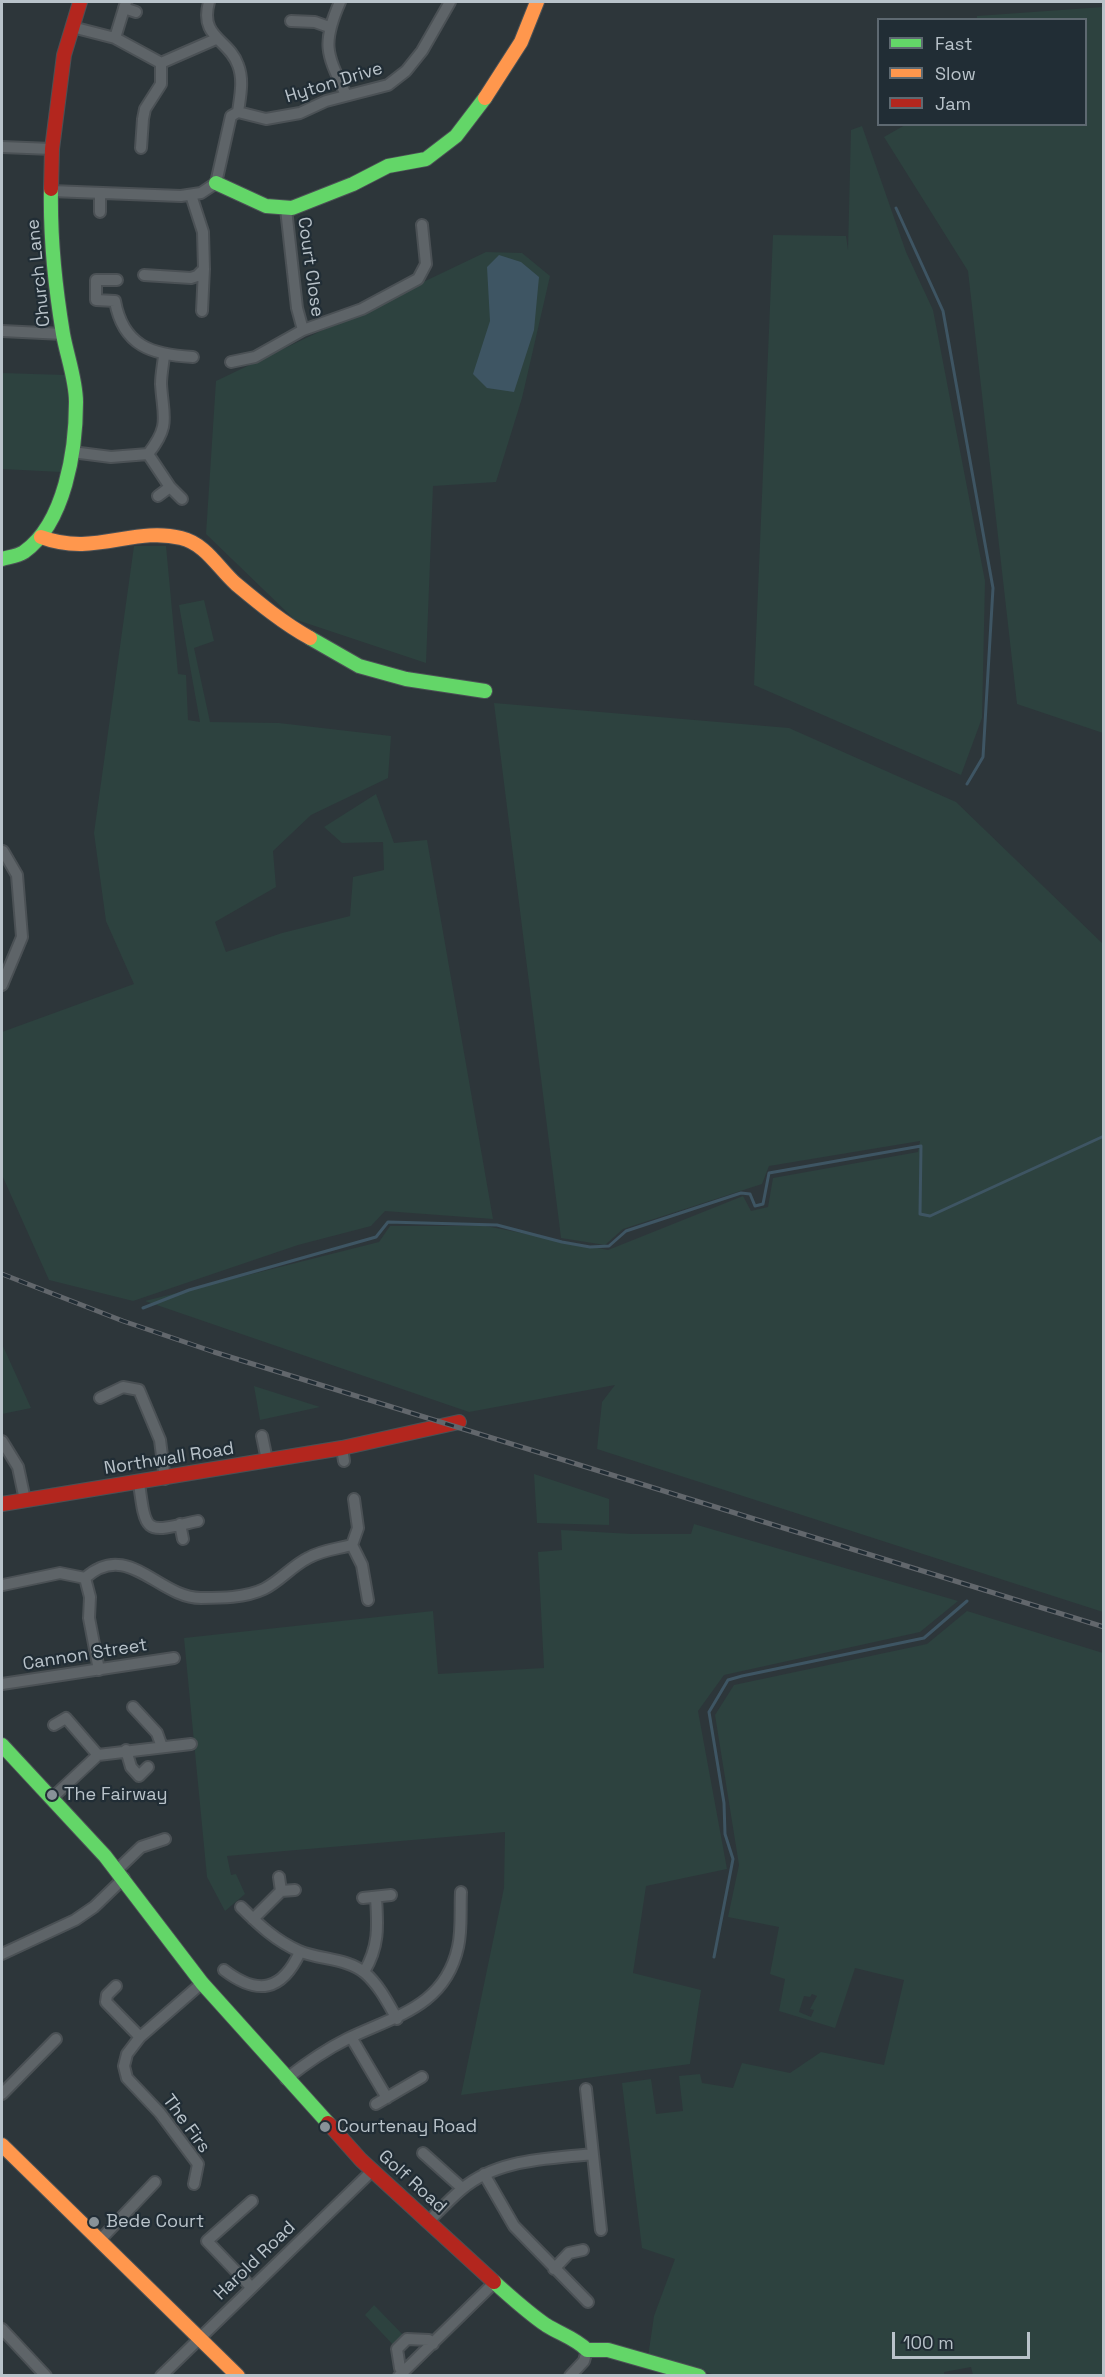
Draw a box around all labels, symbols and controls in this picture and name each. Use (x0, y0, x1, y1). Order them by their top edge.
legend (877, 18, 1087, 126)
text: Fast (935, 32, 972, 55)
street label: Hyton Drive (283, 58, 385, 108)
text: Slow (935, 62, 976, 85)
text: Jam (935, 92, 971, 115)
street label: Court Close (292, 216, 328, 318)
street label: Church Lane (23, 218, 55, 328)
street label: Northwall Road (102, 1438, 236, 1480)
street label: Cannon Street (21, 1634, 149, 1676)
place label: The Fairway (64, 1784, 167, 1806)
marker: The Fairway (45, 1788, 59, 1802)
street label: The Firs (158, 2090, 214, 2158)
place label: Courtenay Road (337, 2116, 477, 2138)
marker: Courtenay Road (318, 2120, 332, 2134)
street label: Golf Road (373, 2146, 451, 2218)
place label: Bede Court (106, 2211, 204, 2233)
marker: Bede Court (87, 2215, 101, 2229)
street label: Harold Road (210, 2217, 300, 2305)
scale bar (895, 2320, 1033, 2358)
text: 100 m (903, 2331, 954, 2354)

